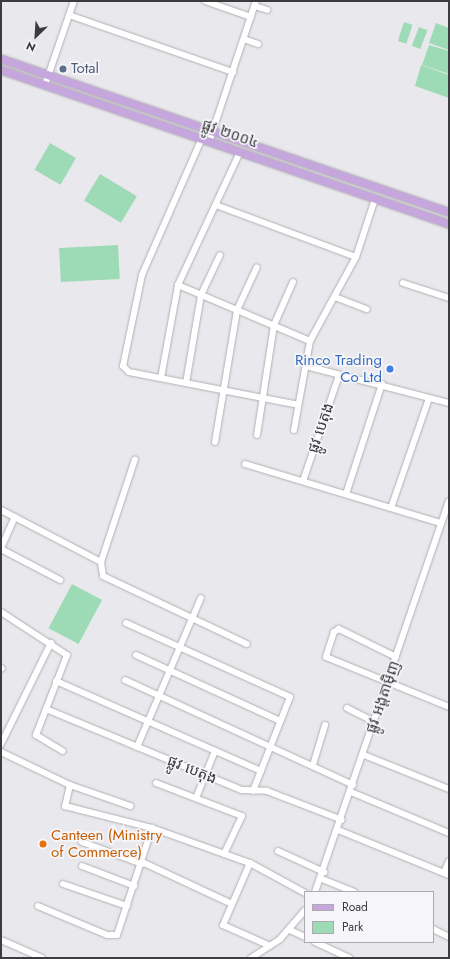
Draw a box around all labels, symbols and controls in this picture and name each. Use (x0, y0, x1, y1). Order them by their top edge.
north arrow (16, 16, 56, 56)
text: N (24, 38, 38, 56)
place label: Total (71, 60, 99, 78)
marker: Total (58, 64, 68, 74)
street label: ផ្លូវ ២០០៤ (199, 116, 261, 152)
place label: Rinco Trading Co Ltd (295, 351, 382, 386)
marker: Rinco Trading Co Ltd (385, 364, 395, 374)
street label: ផ្លូវ បេតុង (304, 401, 338, 455)
street label: ផ្លូវ អង្តតាម៉ិញ (362, 658, 404, 736)
street label: ផ្លូវ បេតុង (165, 752, 219, 788)
place label: Canteen (Ministry of Commerce) (51, 826, 162, 861)
marker: Canteen (Ministry of Commerce) (38, 839, 48, 849)
legend (304, 891, 434, 943)
text: Road (342, 898, 368, 916)
text: Park (342, 918, 363, 936)

